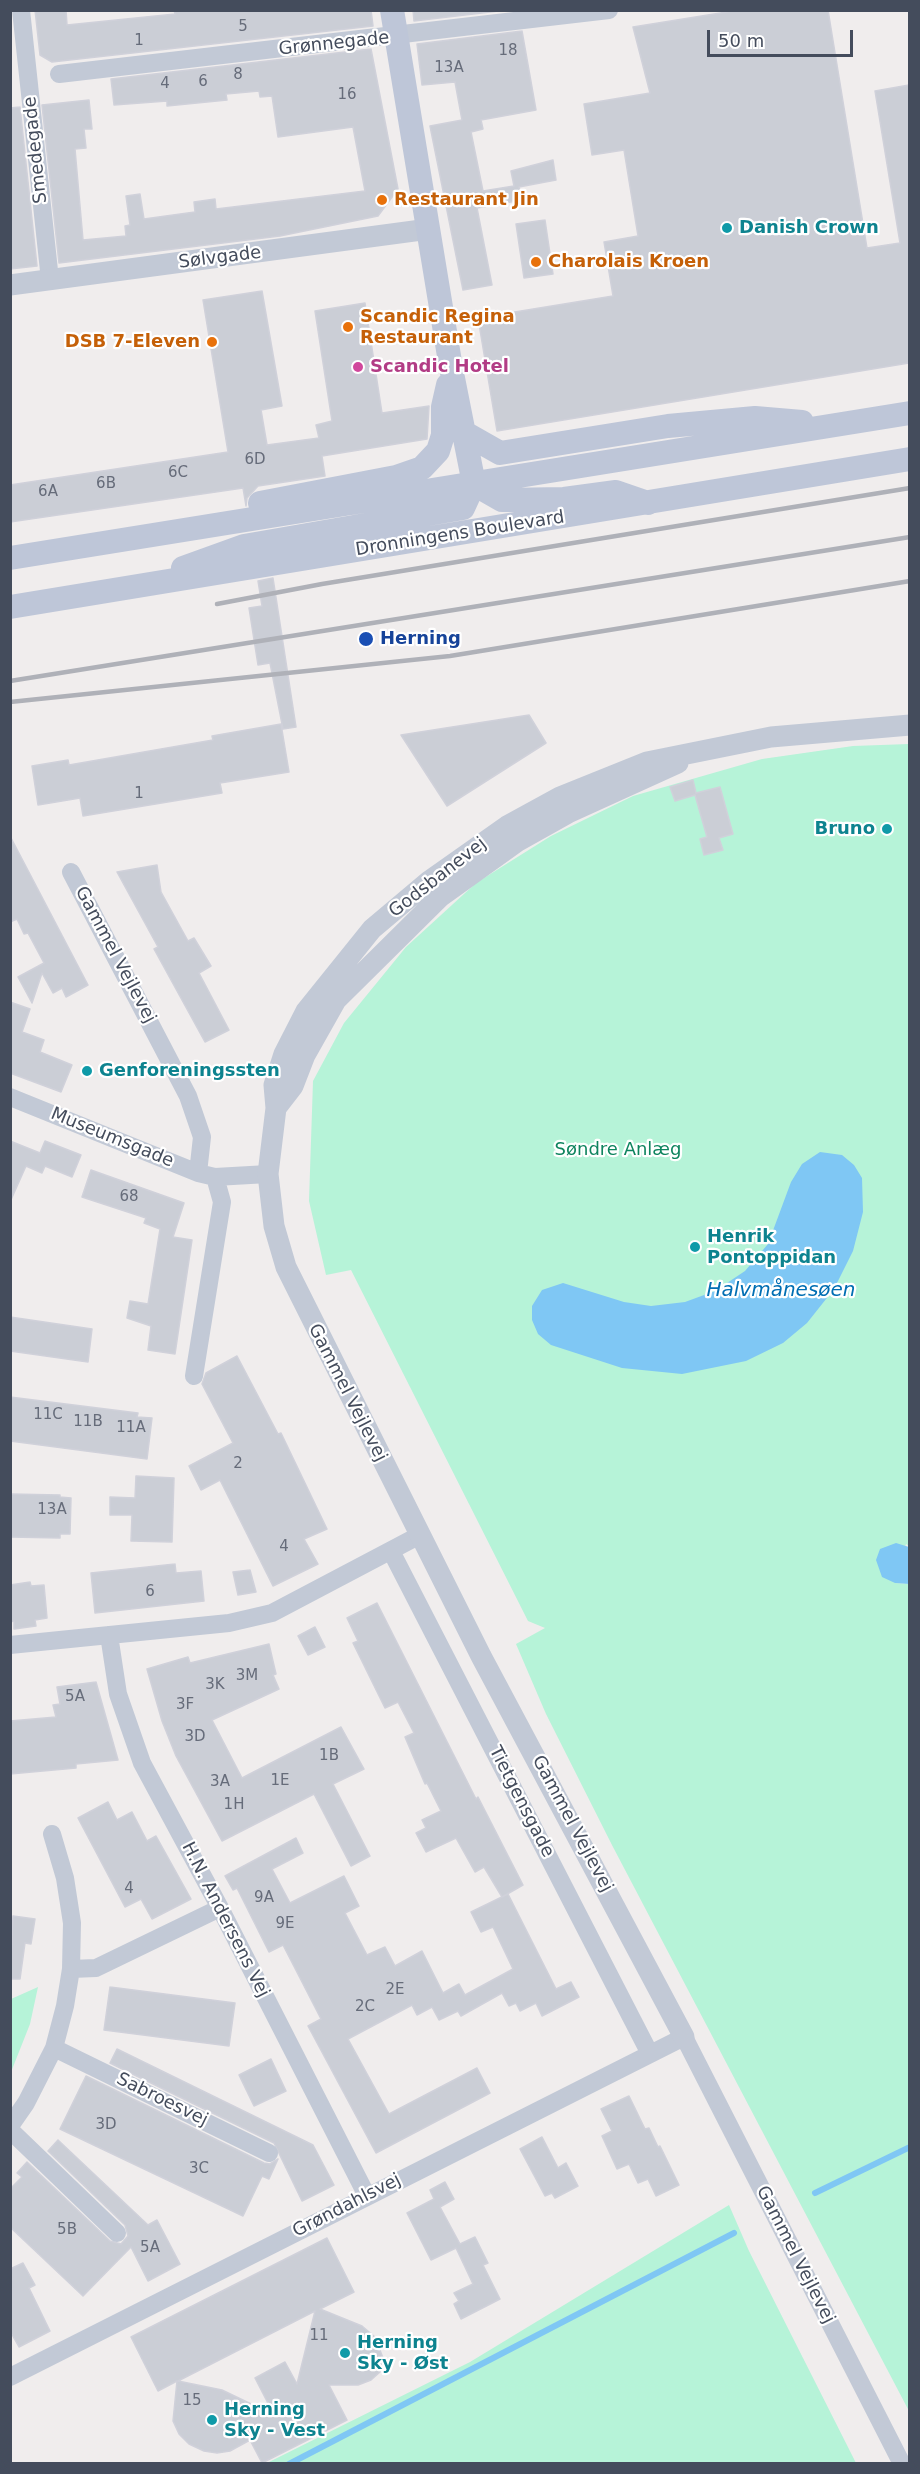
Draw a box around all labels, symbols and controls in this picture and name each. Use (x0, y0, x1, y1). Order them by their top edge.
house number: 5 (238, 18, 248, 36)
scale bar (710, 18, 856, 56)
street label: Grønnegade (278, 27, 390, 61)
text: 50 m (718, 30, 764, 51)
house number: 1 (134, 32, 144, 50)
house number: 18 (498, 42, 518, 60)
house number: 13A (434, 59, 464, 77)
house number: 8 (233, 66, 243, 84)
house number: 6 (198, 73, 208, 91)
house number: 4 (160, 75, 170, 93)
house number: 16 (337, 86, 357, 104)
street label: Smedegade (20, 95, 52, 205)
place label: Restaurant Jin (394, 189, 539, 211)
marker: Restaurant Jin (375, 193, 389, 207)
place label: Danish Crown (739, 217, 879, 239)
marker: Danish Crown (720, 221, 734, 235)
street label: Sølvgade (177, 242, 263, 274)
place label: Charolais Kroen (548, 251, 709, 273)
marker: Charolais Kroen (529, 255, 543, 269)
place label: Scandic Regina Restaurant (360, 306, 515, 348)
marker: Scandic Regina Restaurant (341, 320, 355, 334)
place label: DSB 7-Eleven (65, 331, 200, 353)
marker: DSB 7-Eleven (205, 335, 219, 349)
place label: Scandic Hotel (370, 356, 509, 378)
marker: Scandic Hotel (351, 360, 365, 374)
house number: 6D (244, 451, 266, 469)
house number: 6C (168, 464, 188, 482)
house number: 6B (96, 475, 116, 493)
house number: 6A (38, 483, 58, 501)
street label: Dronningens Boulevard (354, 507, 566, 561)
place label: Herning (380, 628, 461, 650)
marker: Herning (357, 630, 375, 648)
house number: 1 (134, 785, 144, 803)
place label: Bruno (814, 818, 875, 840)
marker: Bruno (880, 822, 894, 836)
street label: Godsbanevej (385, 833, 491, 923)
street label: Gammel Vejlevej (70, 883, 160, 1027)
place label: Genforeningssten (99, 1060, 280, 1082)
marker: Genforeningssten (80, 1064, 94, 1078)
street label: Museumsgade (47, 1104, 177, 1172)
park label: Søndre Anlæg (555, 1139, 681, 1161)
house number: 68 (119, 1188, 139, 1206)
place label: Henrik Pontoppidan (707, 1226, 836, 1268)
marker: Henrik Pontoppidan (688, 1240, 702, 1254)
water label: Halvmånesøen (706, 1279, 856, 1303)
street label: Gammel Vejlevej (303, 1321, 391, 1465)
house number: 11C (33, 1406, 63, 1424)
house number: 11B (73, 1413, 103, 1431)
house number: 11A (116, 1419, 146, 1437)
house number: 2 (233, 1455, 243, 1473)
house number: 13A (37, 1501, 67, 1519)
house number: 4 (279, 1538, 289, 1556)
house number: 6 (145, 1583, 155, 1601)
house number: 3M (236, 1667, 258, 1685)
house number: 3K (205, 1676, 225, 1694)
house number: 5A (65, 1688, 85, 1706)
house number: 3F (176, 1696, 194, 1714)
house number: 3D (184, 1728, 206, 1746)
street label: Tietgensgade (484, 1743, 558, 1861)
house number: 1B (319, 1747, 339, 1765)
street label: Gammel Vejlevej (527, 1752, 617, 1896)
house number: 1E (270, 1772, 290, 1790)
house number: 3A (210, 1773, 230, 1791)
house number: 1H (224, 1796, 244, 1814)
street label: H.N. Andersens Vej (176, 1839, 274, 2001)
house number: 4 (124, 1880, 134, 1898)
house number: 9A (254, 1889, 274, 1907)
house number: 9E (275, 1915, 295, 1933)
house number: 2E (385, 1981, 405, 1999)
house number: 2C (355, 1998, 375, 2016)
street label: Sabroesvej (113, 2069, 211, 2131)
house number: 3D (95, 2116, 117, 2134)
house number: 3C (189, 2160, 209, 2178)
street label: Grøndahlsvej (289, 2169, 405, 2243)
street label: Gammel Vejlevej (751, 2183, 839, 2327)
house number: 5B (57, 2221, 77, 2239)
house number: 5A (140, 2239, 160, 2257)
house number: 11 (309, 2327, 329, 2345)
place label: Herning Sky - Øst (357, 2332, 448, 2374)
marker: Herning Sky - Øst (338, 2346, 352, 2360)
house number: 15 (182, 2392, 202, 2410)
place label: Herning Sky - Vest (224, 2399, 325, 2442)
marker: Herning Sky - Vest (205, 2413, 219, 2427)

